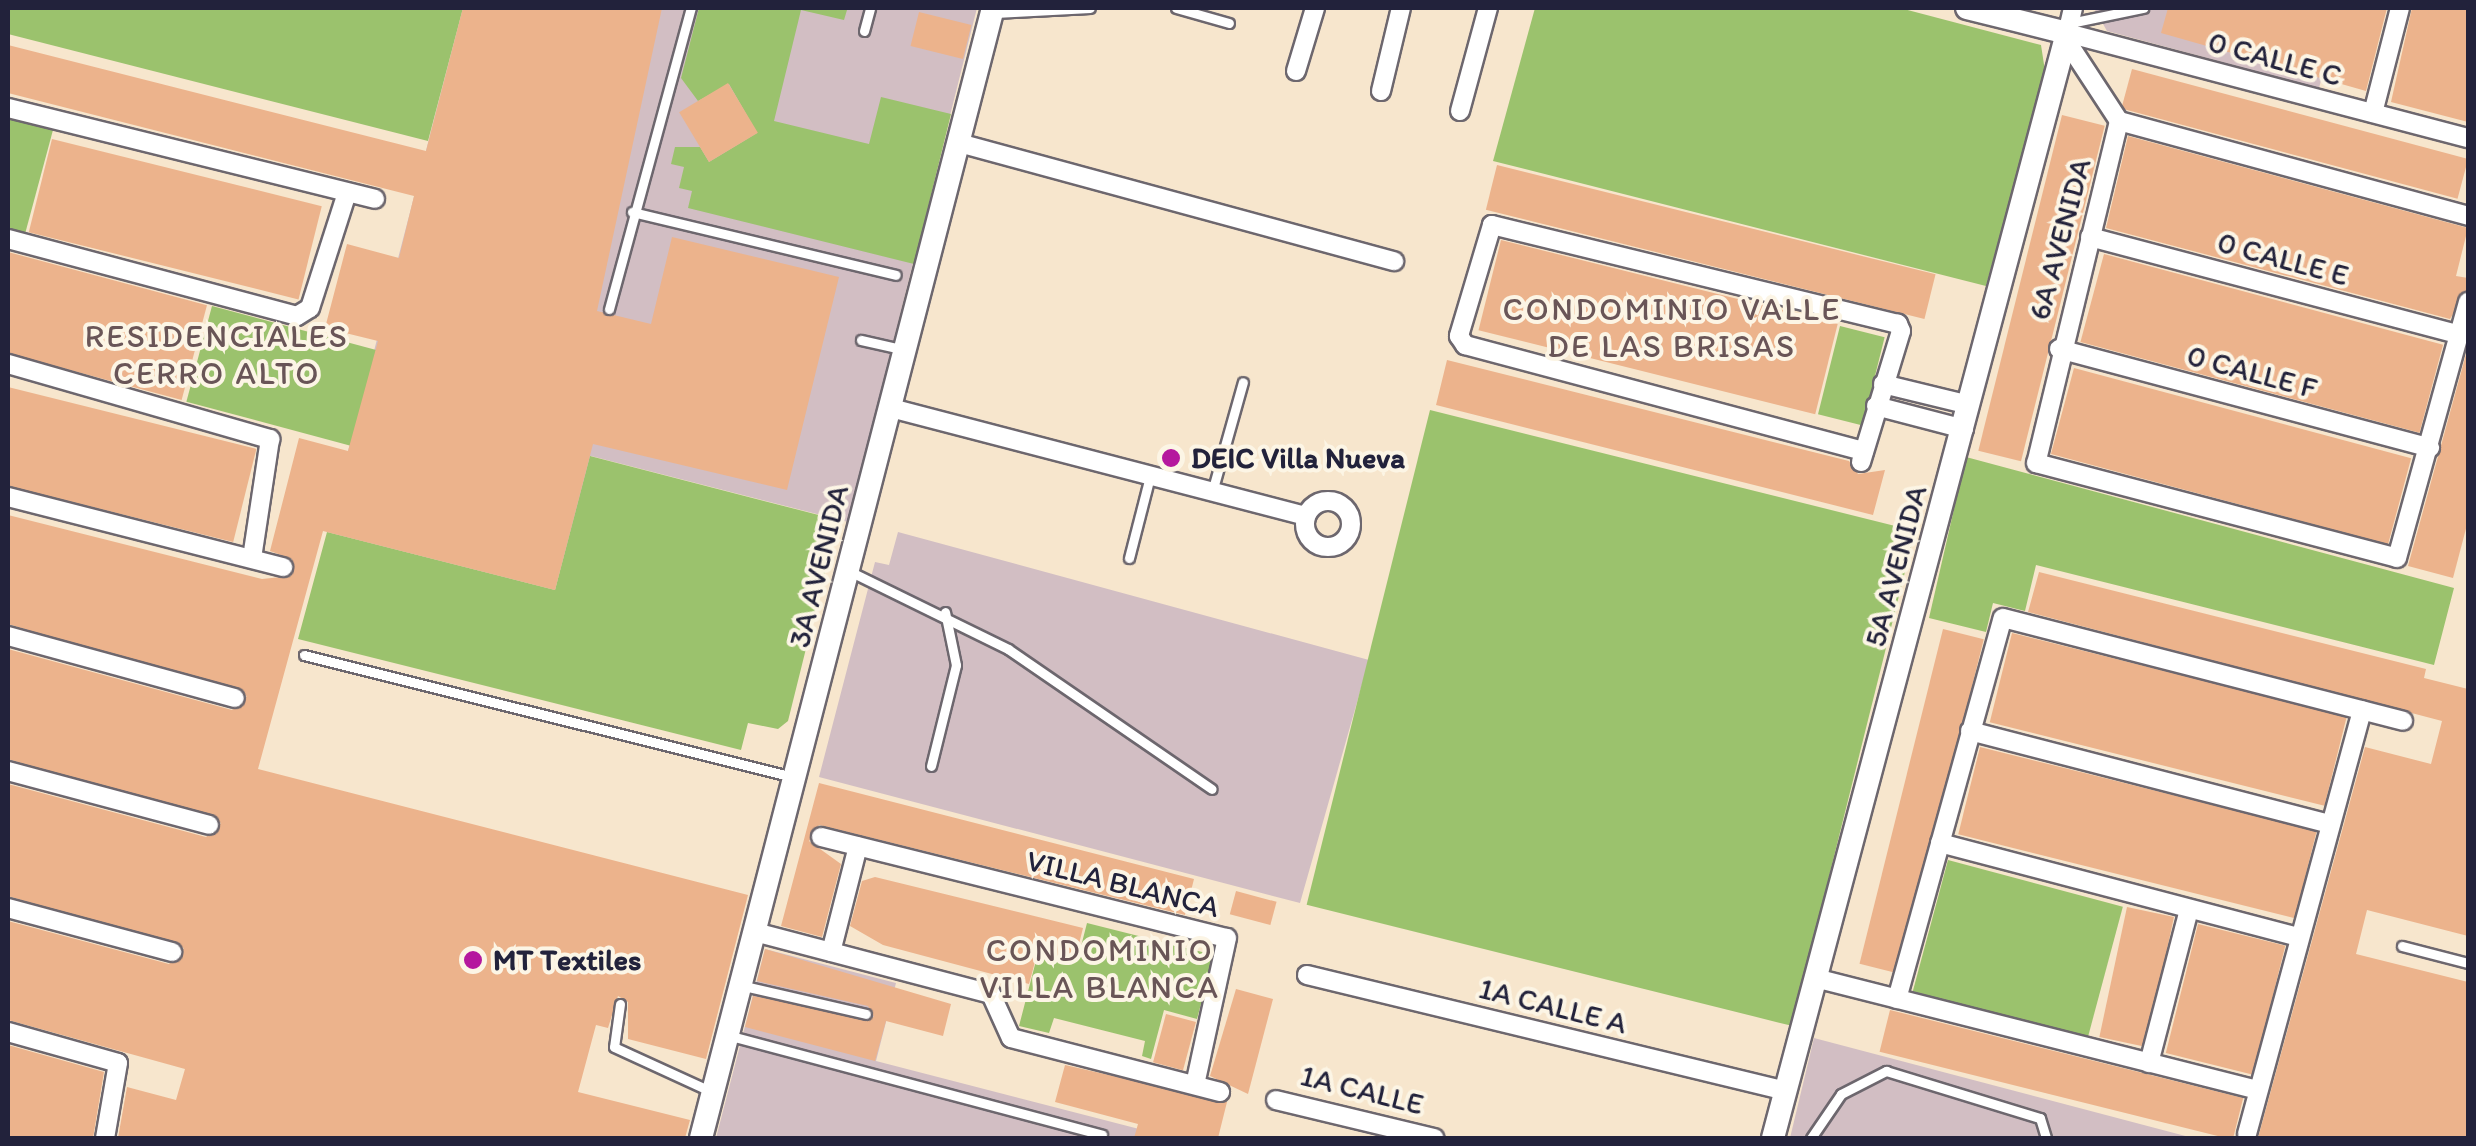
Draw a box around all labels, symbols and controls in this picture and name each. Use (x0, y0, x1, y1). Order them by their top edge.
street label: 0 CALLE C (2204, 24, 2346, 94)
street label: 6A AVENIDA (2021, 155, 2099, 323)
street label: 0 CALLE E (2214, 224, 2352, 294)
district label: CONDOMINIO VALLE DE LAS BRISAS (1502, 291, 1842, 366)
district label: RESIDENCIALES CERRO ALTO (86, 318, 348, 393)
street label: 0 CALLE F (2183, 337, 2321, 407)
place label: DEIC Villa Nueva (1191, 440, 1406, 476)
marker: DEIC Villa Nueva (1160, 447, 1182, 469)
street label: 3A AVENIDA (782, 481, 856, 651)
street label: 5A AVENIDA (1857, 482, 1935, 650)
street label: VILLA BLANCA (1023, 843, 1223, 925)
district label: CONDOMINIO VILLA BLANCA (980, 932, 1220, 1007)
place label: MT Textiles (493, 942, 638, 978)
marker: MT Textiles (462, 949, 484, 971)
street label: 1A CALLE A (1475, 970, 1631, 1042)
street label: 1A CALLE (1297, 1057, 1427, 1123)

